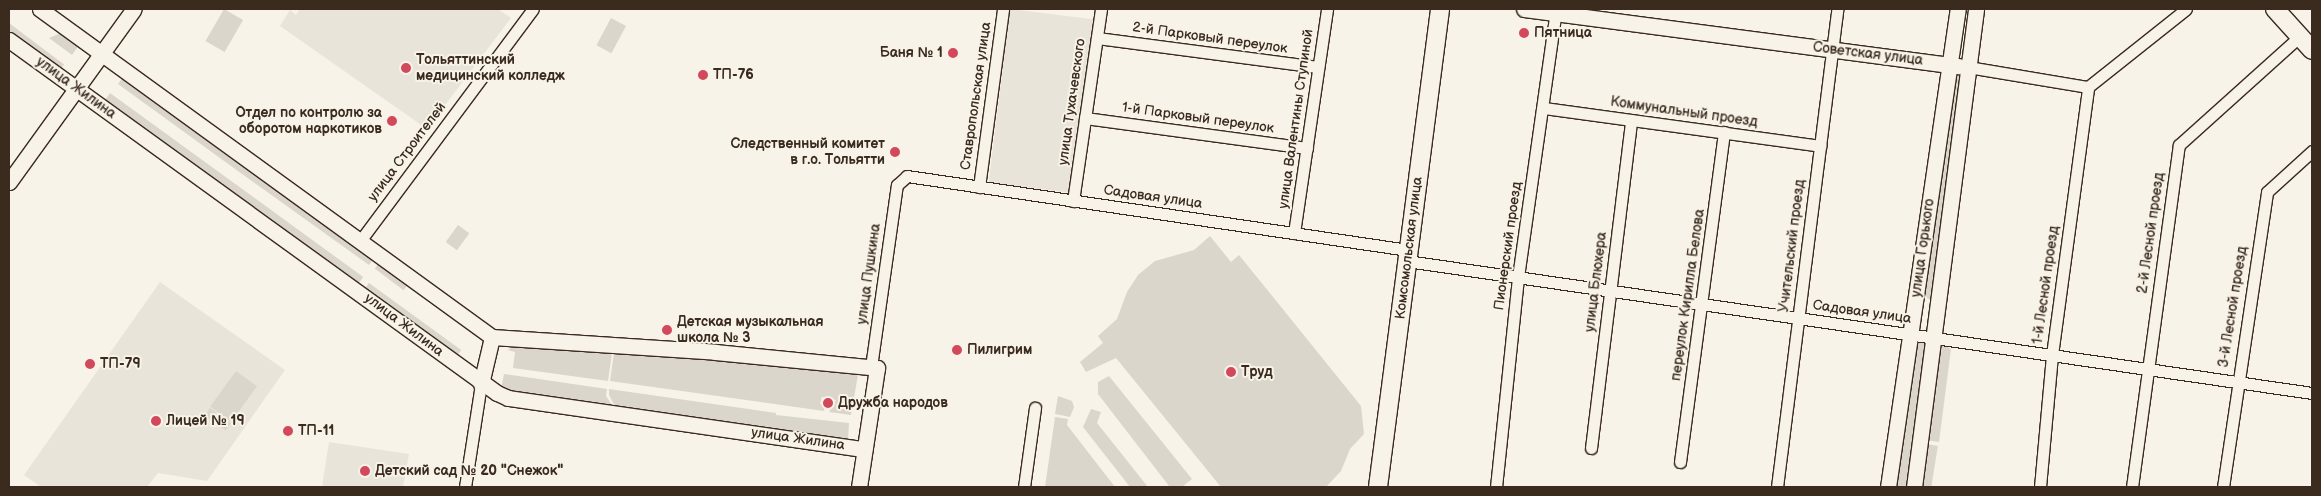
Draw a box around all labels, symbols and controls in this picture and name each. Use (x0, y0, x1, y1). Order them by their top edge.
street label: 2-й Парковый переулок (1131, 19, 1289, 57)
street label: Ставропольская улица (957, 21, 995, 171)
place label: Пятница (1534, 25, 1592, 41)
marker: Пятница (1518, 27, 1530, 39)
street label: улица Валентины Ступиной (1275, 28, 1317, 210)
street label: улица Тухачевского (1055, 38, 1089, 166)
street label: Советская улица (1812, 39, 1924, 69)
place label: Баня № 1 (880, 45, 943, 61)
marker: Баня № 1 (947, 47, 959, 59)
place label: Тольяттинский медицинский колледж (416, 52, 565, 84)
street label: улица Жилина (33, 53, 119, 123)
marker: Тольяттинский медицинский колледж (400, 62, 412, 74)
place label: ТП-76 (713, 67, 754, 83)
marker: ТП-76 (697, 69, 709, 81)
street label: Коммунальный проезд (1609, 93, 1759, 131)
street label: улица Строителей (364, 99, 450, 205)
street label: 1-й Парковый переулок (1121, 99, 1275, 137)
place label: Отдел по контролю за оборотом наркотиков (235, 105, 382, 138)
marker: Отдел по контролю за оборотом наркотиков (386, 115, 398, 127)
place label: Следственный комитет в г.о. Тольятти (731, 136, 885, 168)
marker: Следственный комитет в г.о. Тольятти (889, 146, 901, 158)
street label: 2-й Лесной проезд (2134, 171, 2168, 295)
street label: Комсомольская улица (1392, 176, 1426, 320)
street label: Учительский проезд (1776, 179, 1808, 313)
street label: Пионерский проезд (1491, 181, 1525, 311)
street label: Садовая улица (1103, 182, 1203, 212)
street label: улица Горького (1908, 198, 1938, 298)
street label: переулок Кирилла Белова (1668, 208, 1708, 382)
street label: улица Пушкина (854, 222, 884, 326)
street label: 1-й Лесной проезд (2029, 225, 2063, 345)
street label: улица Блюхера (1582, 231, 1610, 333)
street label: 3-й Лесной проезд (2215, 245, 2251, 369)
street label: улица Жилина (361, 290, 447, 360)
street label: Садовая улица (1812, 297, 1912, 327)
place label: Детская музыкальная школа № 3 (677, 314, 823, 347)
marker: Детская музыкальная школа № 3 (661, 324, 673, 336)
place label: Пилигрим (967, 342, 1032, 358)
marker: Пилигрим (951, 344, 963, 356)
place label: ТП-79 (100, 356, 141, 372)
marker: ТП-79 (84, 358, 96, 370)
place label: Труд (1241, 364, 1273, 380)
marker: Труд (1225, 366, 1237, 378)
place label: Дружба народов (838, 395, 948, 411)
marker: Дружба народов (822, 397, 834, 409)
place label: Лицей № 19 (166, 413, 245, 429)
marker: Лицей № 19 (150, 415, 162, 427)
place label: ТП-11 (298, 423, 334, 439)
street label: улица Жилина (750, 424, 846, 454)
marker: ТП-11 (282, 425, 294, 437)
place label: Детский сад № 20 "Снежок" (375, 463, 563, 479)
marker: Детский сад № 20 "Снежок" (359, 465, 371, 477)

